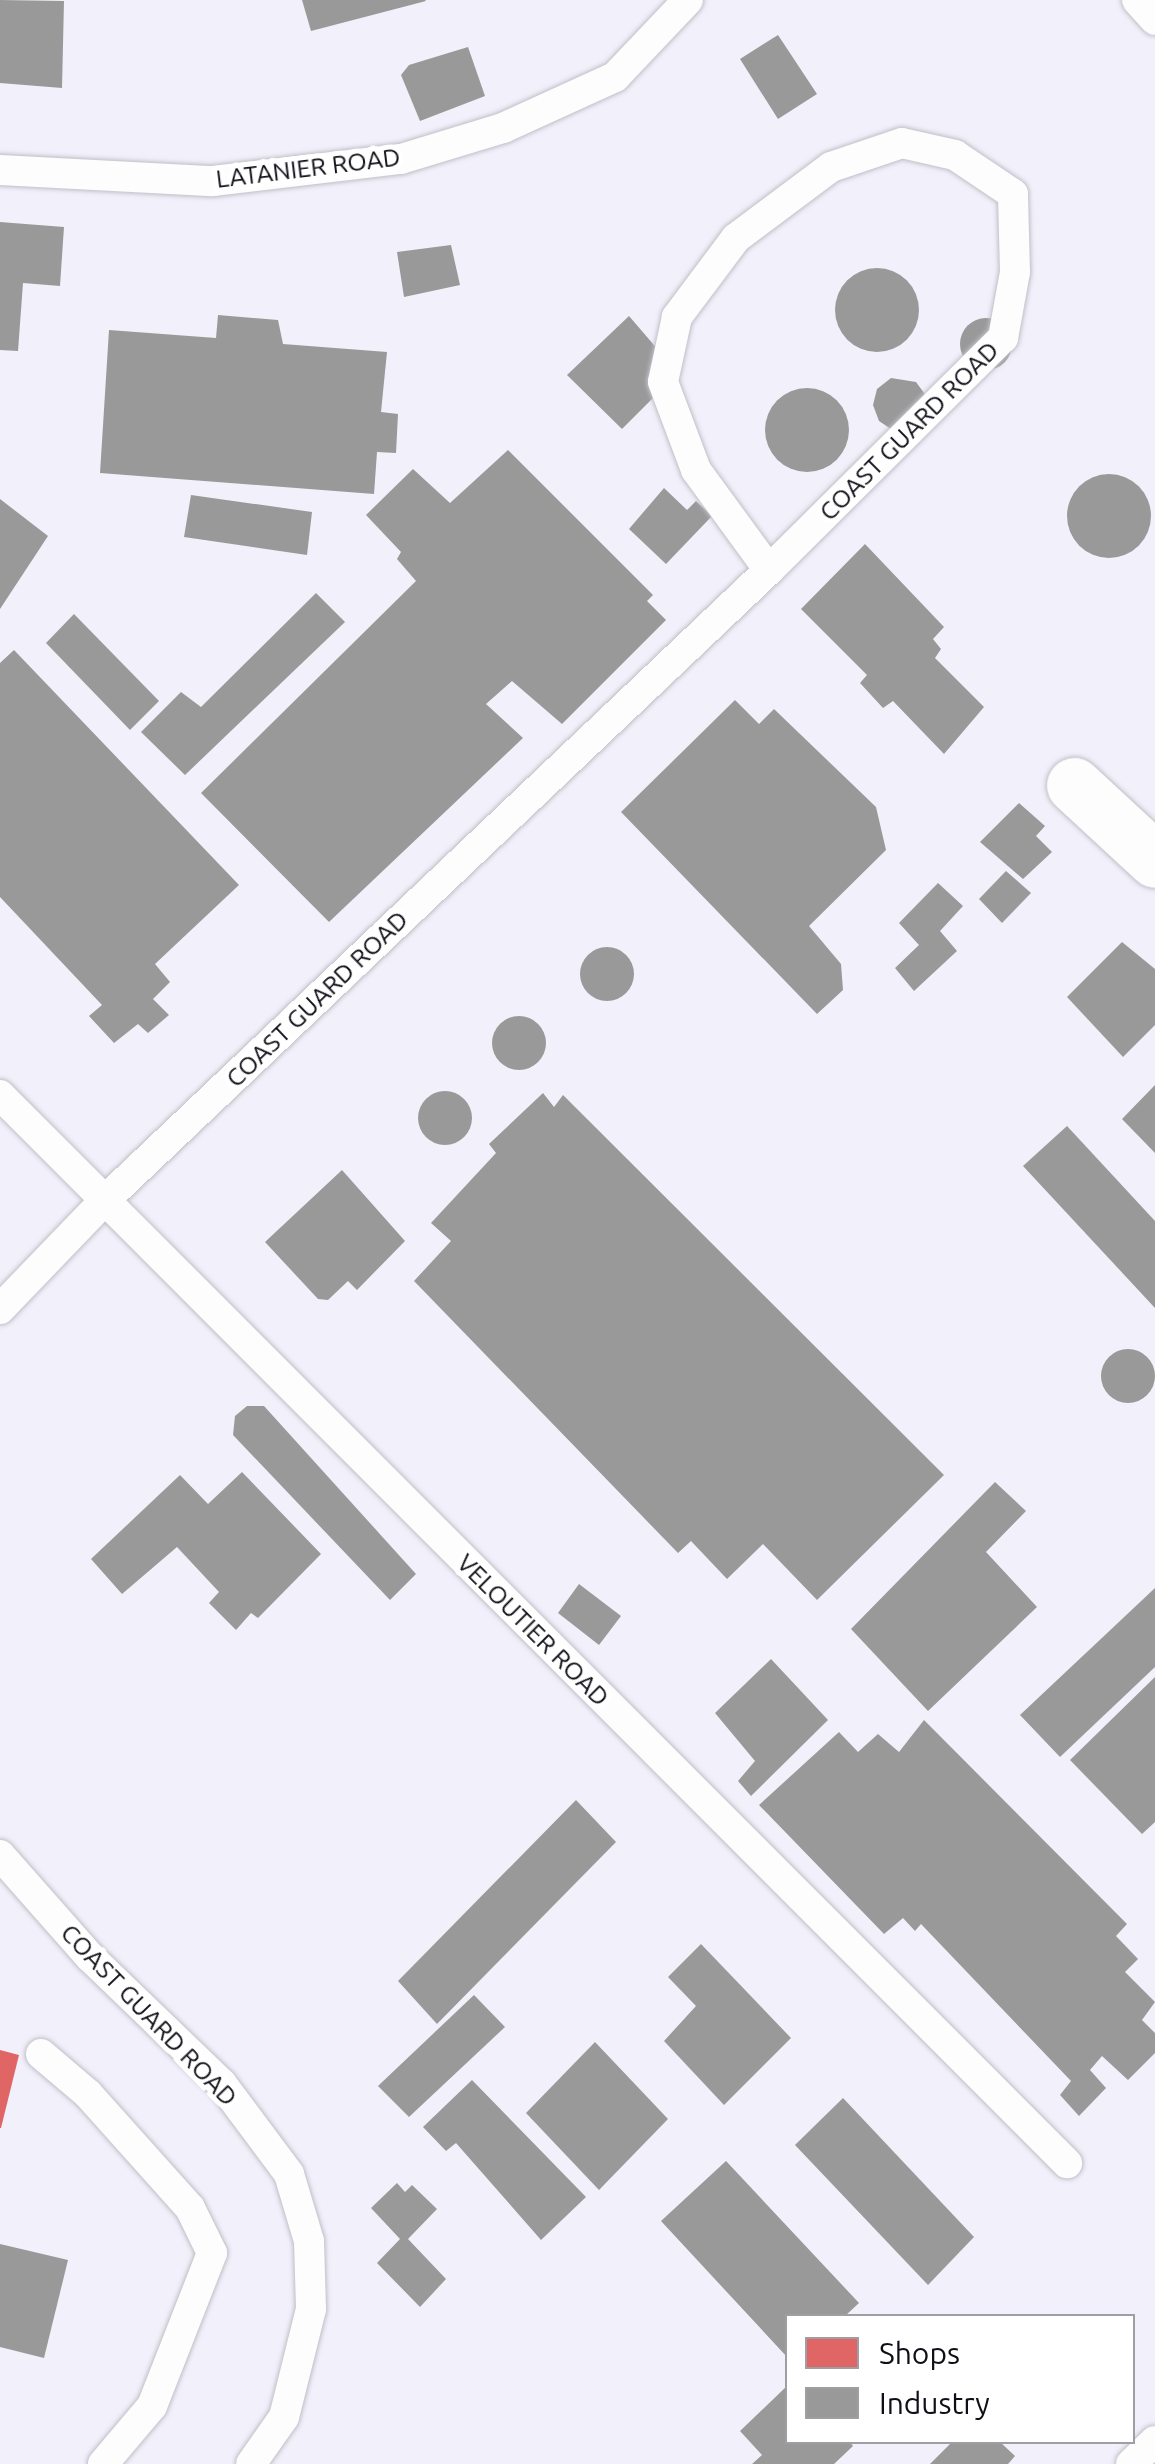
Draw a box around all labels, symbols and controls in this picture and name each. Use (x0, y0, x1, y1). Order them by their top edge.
street label: LATANIER ROAD (214, 142, 402, 194)
street label: COAST GUARD ROAD (813, 335, 1005, 527)
street label: COAST GUARD ROAD (220, 905, 414, 1093)
street label: VELOUTIER ROAD (451, 1548, 615, 1712)
street label: COAST GUARD ROAD (55, 1918, 243, 2112)
legend (785, 2314, 1135, 2444)
text: Shops (879, 2336, 960, 2370)
text: Industry (879, 2386, 990, 2420)

